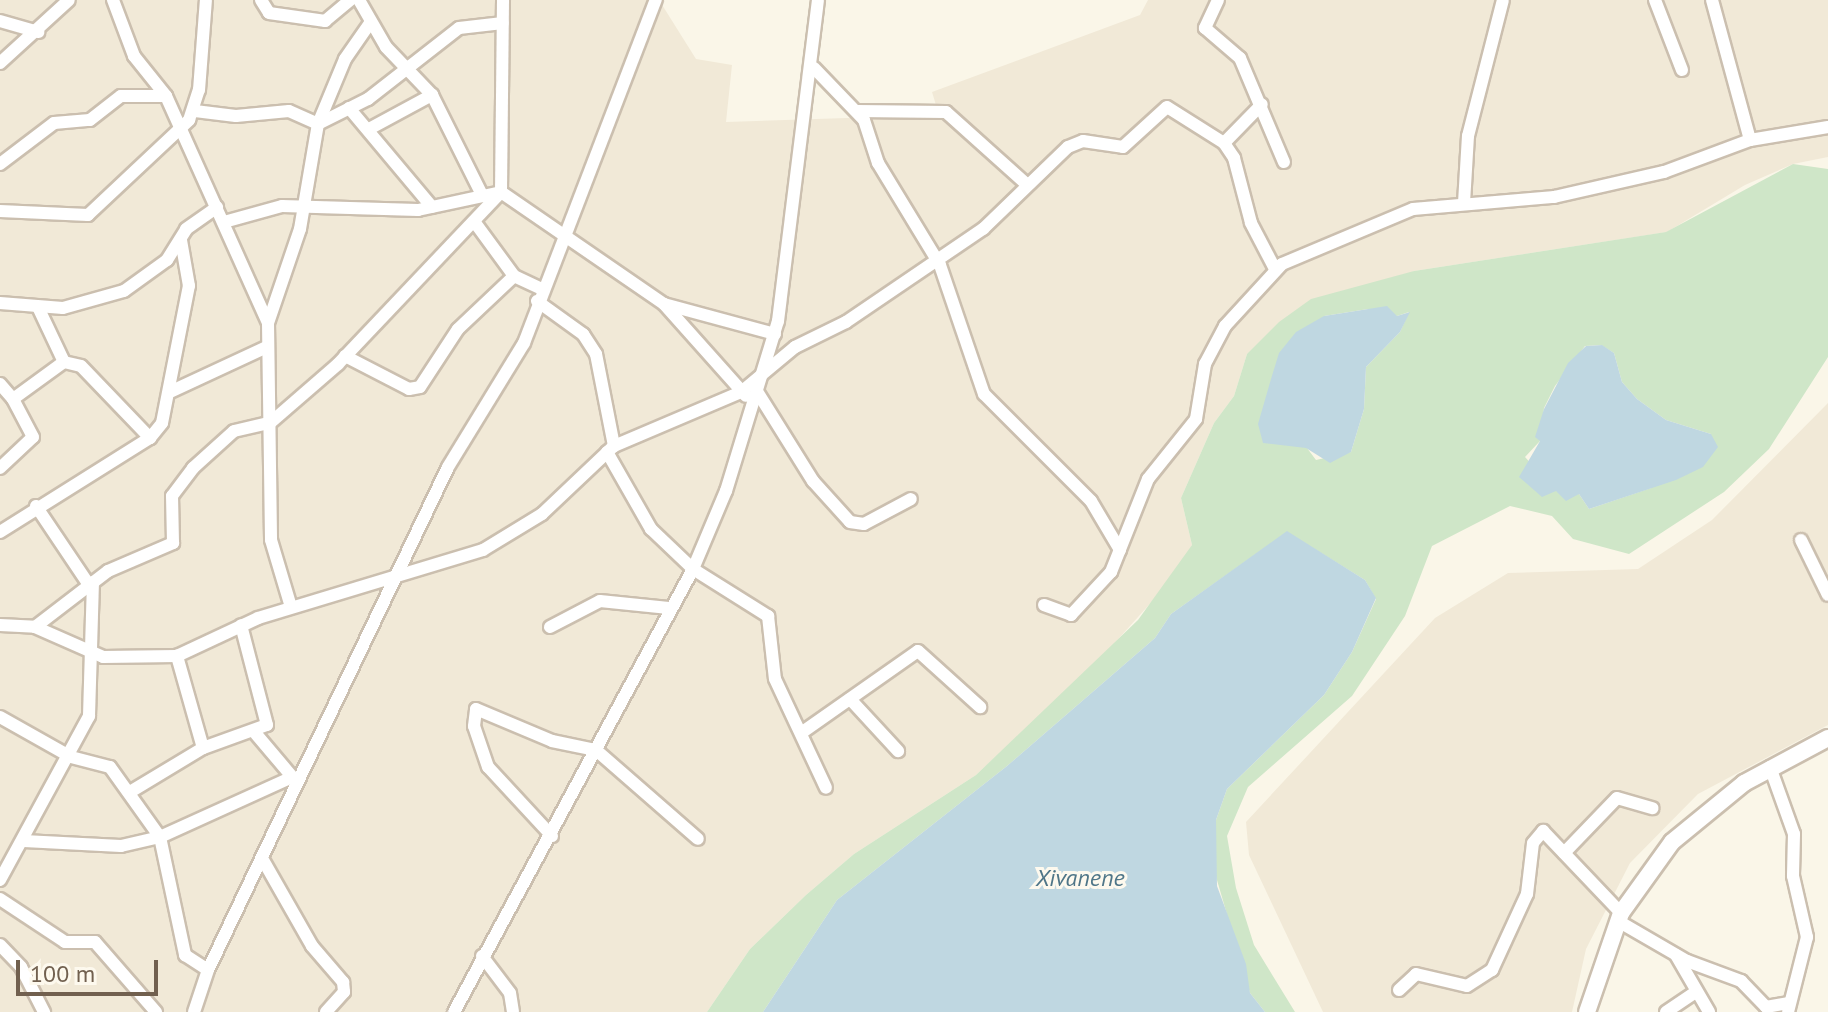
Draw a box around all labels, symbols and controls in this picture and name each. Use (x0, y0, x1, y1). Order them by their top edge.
water label: Xivanene (1035, 864, 1125, 892)
scale bar (20, 944, 162, 994)
text: 100 m (30, 958, 95, 989)

